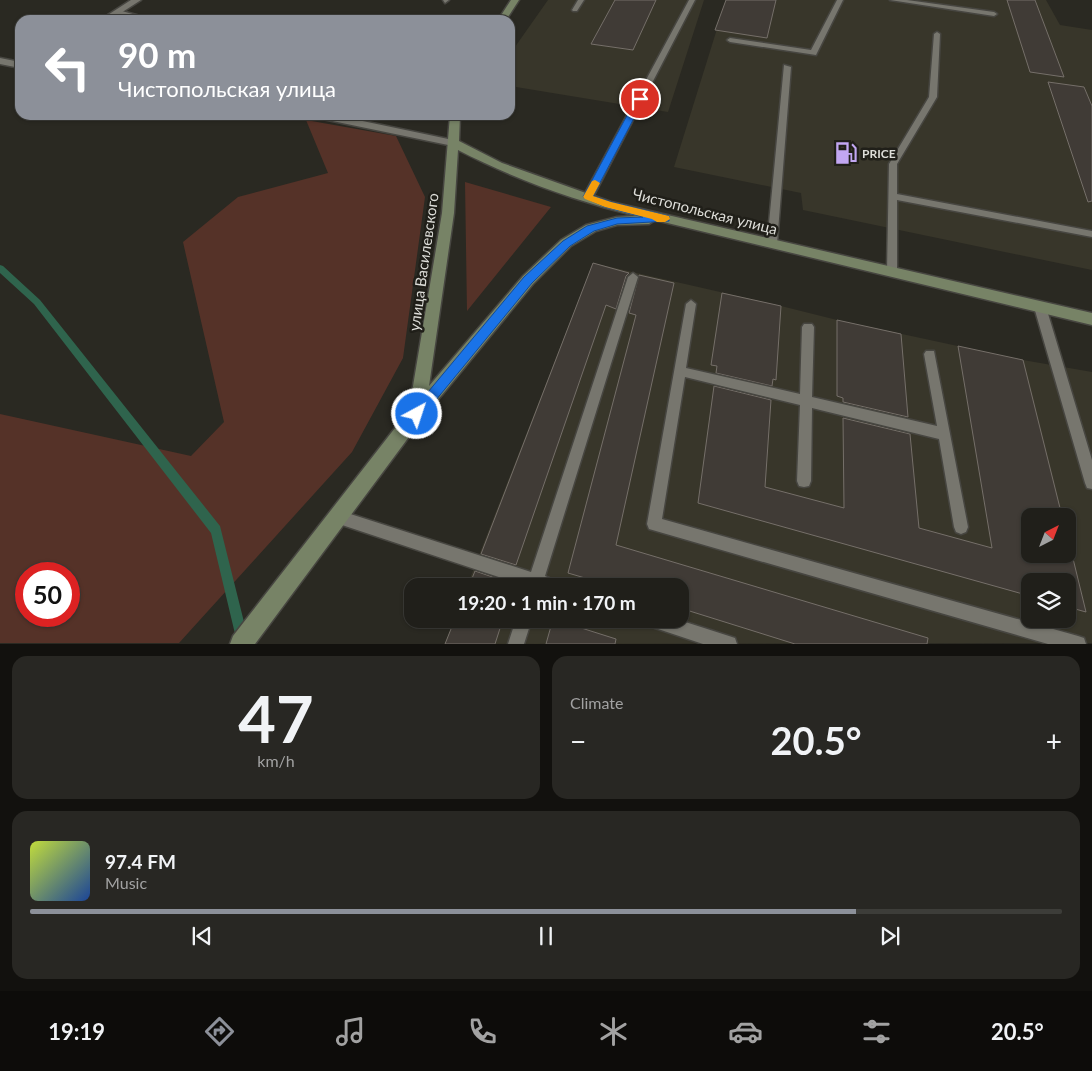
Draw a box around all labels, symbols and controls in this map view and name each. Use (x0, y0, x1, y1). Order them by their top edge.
text: 90 m (118, 33, 196, 75)
icon: left (35, 35, 100, 100)
text: Чистопольская улица (118, 75, 336, 102)
pin (619, 78, 661, 120)
icon: arrive (626, 85, 654, 113)
fuel station icon: PRICE (833, 140, 859, 166)
place label: PRICE (862, 146, 896, 161)
street label: Чистопольская улица (631, 184, 779, 238)
street label: улица Василевского (404, 192, 442, 332)
position arrow (390, 387, 442, 439)
north arrow (1021, 508, 1076, 562)
map controls (1021, 508, 1076, 628)
speed limit sign: 50 (15, 562, 80, 627)
button: layers (1021, 573, 1076, 628)
text: 19:20 · 1 min · 170 m (457, 591, 636, 614)
text: 47 (238, 679, 314, 757)
text: Climate (570, 693, 623, 712)
text: 20.5° (771, 717, 861, 763)
text: − (570, 724, 586, 758)
text: + (1046, 724, 1062, 758)
text: km/h (257, 751, 295, 770)
text: 97.4 FM (105, 850, 176, 873)
text: Music (105, 873, 147, 892)
icon: previous (188, 922, 216, 950)
icon: pause (532, 922, 560, 950)
icon: next (876, 922, 904, 950)
icon: directions (202, 1014, 237, 1049)
icon: music (333, 1014, 368, 1049)
icon: phone (465, 1014, 500, 1049)
icon: climate (596, 1014, 631, 1049)
icon: car (728, 1014, 763, 1049)
icon: filters (859, 1014, 894, 1049)
text: 19:19 (48, 1018, 105, 1045)
text: 20.5° (991, 1018, 1044, 1045)

